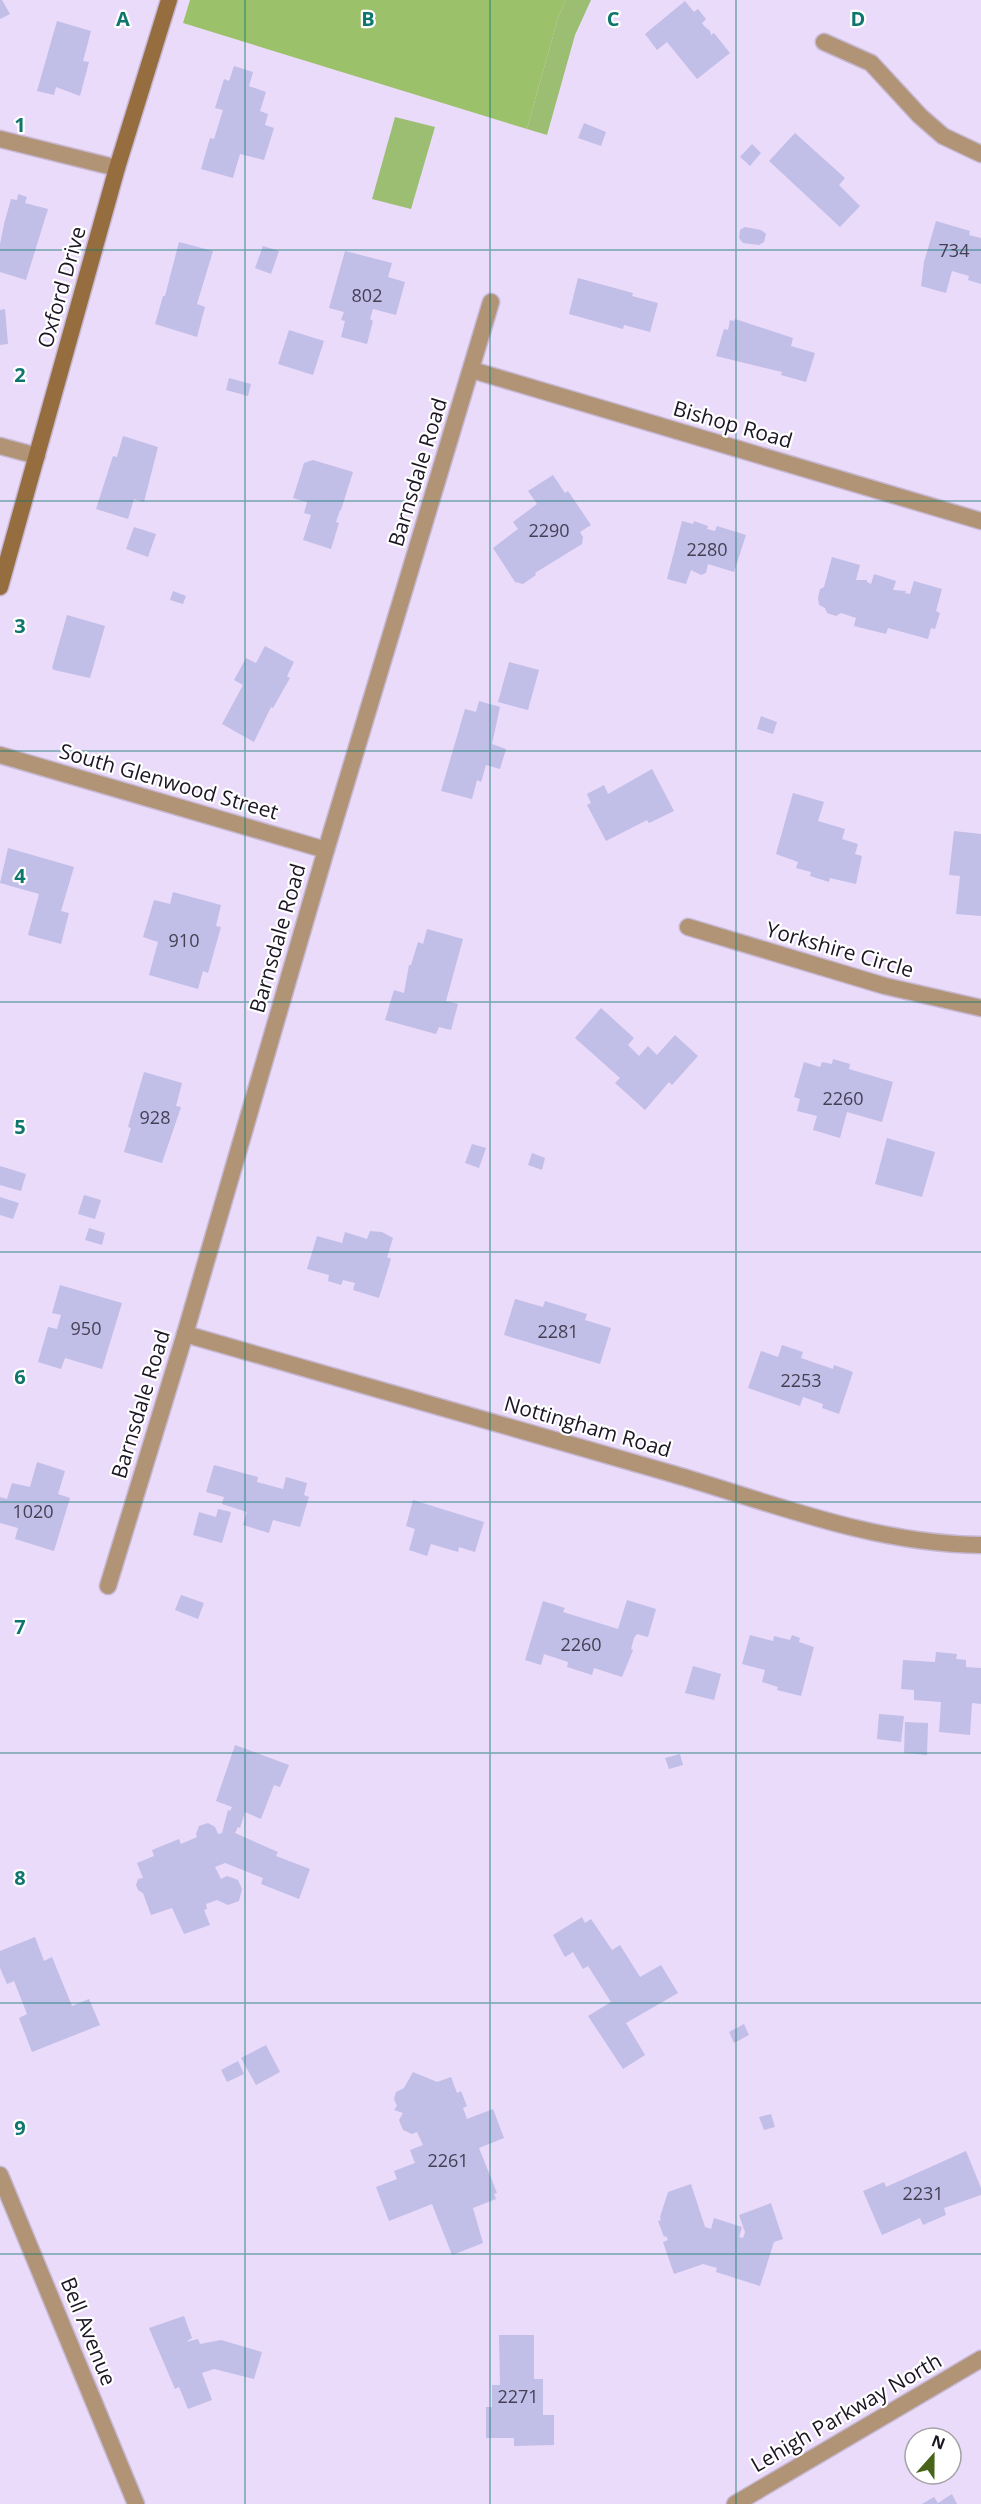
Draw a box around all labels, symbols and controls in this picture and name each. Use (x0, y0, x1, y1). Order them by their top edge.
text: A (116, 5, 130, 32)
text: B (361, 5, 375, 32)
text: C (607, 5, 620, 32)
text: D (851, 5, 865, 32)
text: 1 (14, 111, 26, 138)
street label: Oxford Drive (30, 223, 92, 351)
house number: 734 (939, 238, 969, 262)
house number: 802 (352, 283, 382, 307)
text: 2 (14, 361, 26, 388)
street label: Barnsdale Road (381, 394, 453, 550)
street label: Bishop Road (670, 394, 796, 454)
house number: 2290 (528, 518, 570, 542)
house number: 2280 (686, 537, 728, 561)
text: 3 (14, 612, 26, 639)
street label: South Glenwood Street (56, 736, 282, 826)
street label: Barnsdale Road (242, 860, 312, 1016)
text: 4 (14, 862, 26, 889)
street label: Yorkshire Circle (763, 915, 917, 983)
house number: 910 (169, 928, 199, 952)
house number: 2260 (822, 1086, 864, 1110)
house number: 928 (140, 1105, 170, 1129)
text: 5 (14, 1113, 26, 1140)
house number: 950 (71, 1316, 101, 1340)
house number: 2281 (537, 1319, 579, 1343)
street label: Barnsdale Road (104, 1326, 176, 1482)
text: 6 (14, 1363, 26, 1390)
house number: 2253 (780, 1368, 822, 1392)
street label: Nottingham Road (501, 1389, 675, 1463)
house number: 1020 (12, 1499, 54, 1523)
text: 7 (14, 1613, 26, 1640)
house number: 2260 (560, 1632, 602, 1656)
text: 8 (14, 1864, 26, 1891)
text: 9 (14, 2114, 26, 2141)
house number: 2261 (427, 2148, 469, 2172)
house number: 2231 (902, 2181, 944, 2205)
street label: Bell Avenue (55, 2273, 123, 2389)
street label: Lehigh Parkway North (746, 2347, 946, 2477)
house number: 2271 (497, 2384, 539, 2408)
north arrow (903, 2426, 963, 2486)

